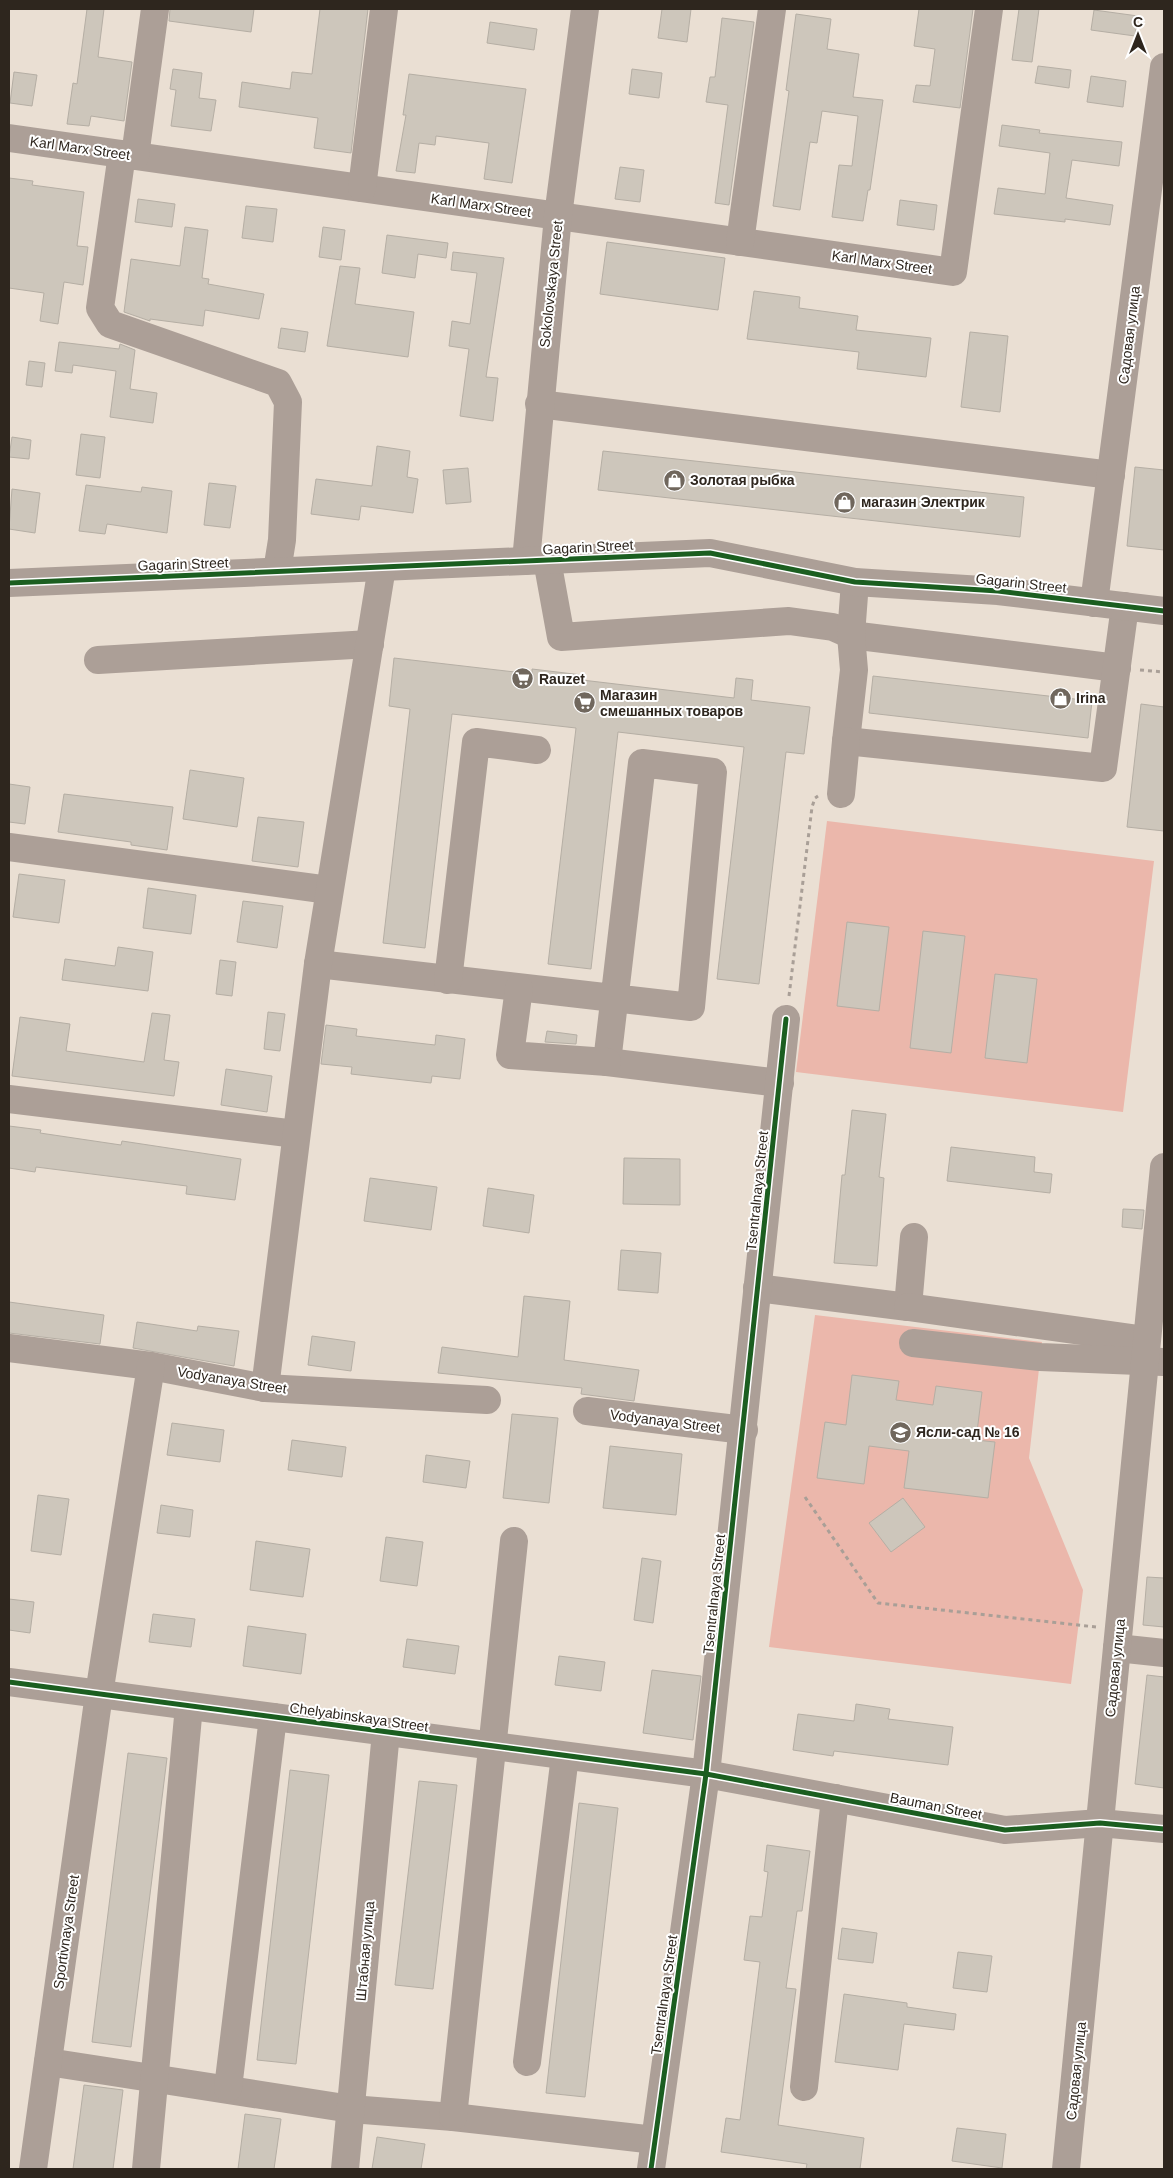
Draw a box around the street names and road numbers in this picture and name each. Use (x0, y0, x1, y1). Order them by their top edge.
street label: Karl Marx Street (29, 133, 131, 163)
street label: Karl Marx Street (430, 190, 532, 220)
street label: Sokolovskaya Street (536, 220, 566, 348)
street label: Karl Marx Street (831, 247, 933, 277)
street label: Садовая улица (1115, 285, 1143, 385)
street label: Gagarin Street (542, 537, 634, 557)
street label: Gagarin Street (137, 554, 229, 574)
street label: Gagarin Street (975, 570, 1067, 596)
street label: Tsentralnaya Street (743, 1130, 771, 1252)
street label: Vodyanaya Street (176, 1363, 288, 1397)
street label: Vodyanaya Street (609, 1406, 721, 1436)
street label: Tsentralnaya Street (700, 1533, 728, 1655)
street label: Садовая улица (1102, 1618, 1128, 1718)
street label: Chelyabinskaya Street (289, 1699, 430, 1735)
street label: Bauman Street (889, 1789, 983, 1823)
street label: Sportivnaya Street (50, 1874, 82, 1990)
street label: Штабная улица (353, 1900, 377, 2002)
street label: Tsentralnaya Street (648, 1934, 680, 2056)
street label: Садовая улица (1063, 2021, 1089, 2121)

